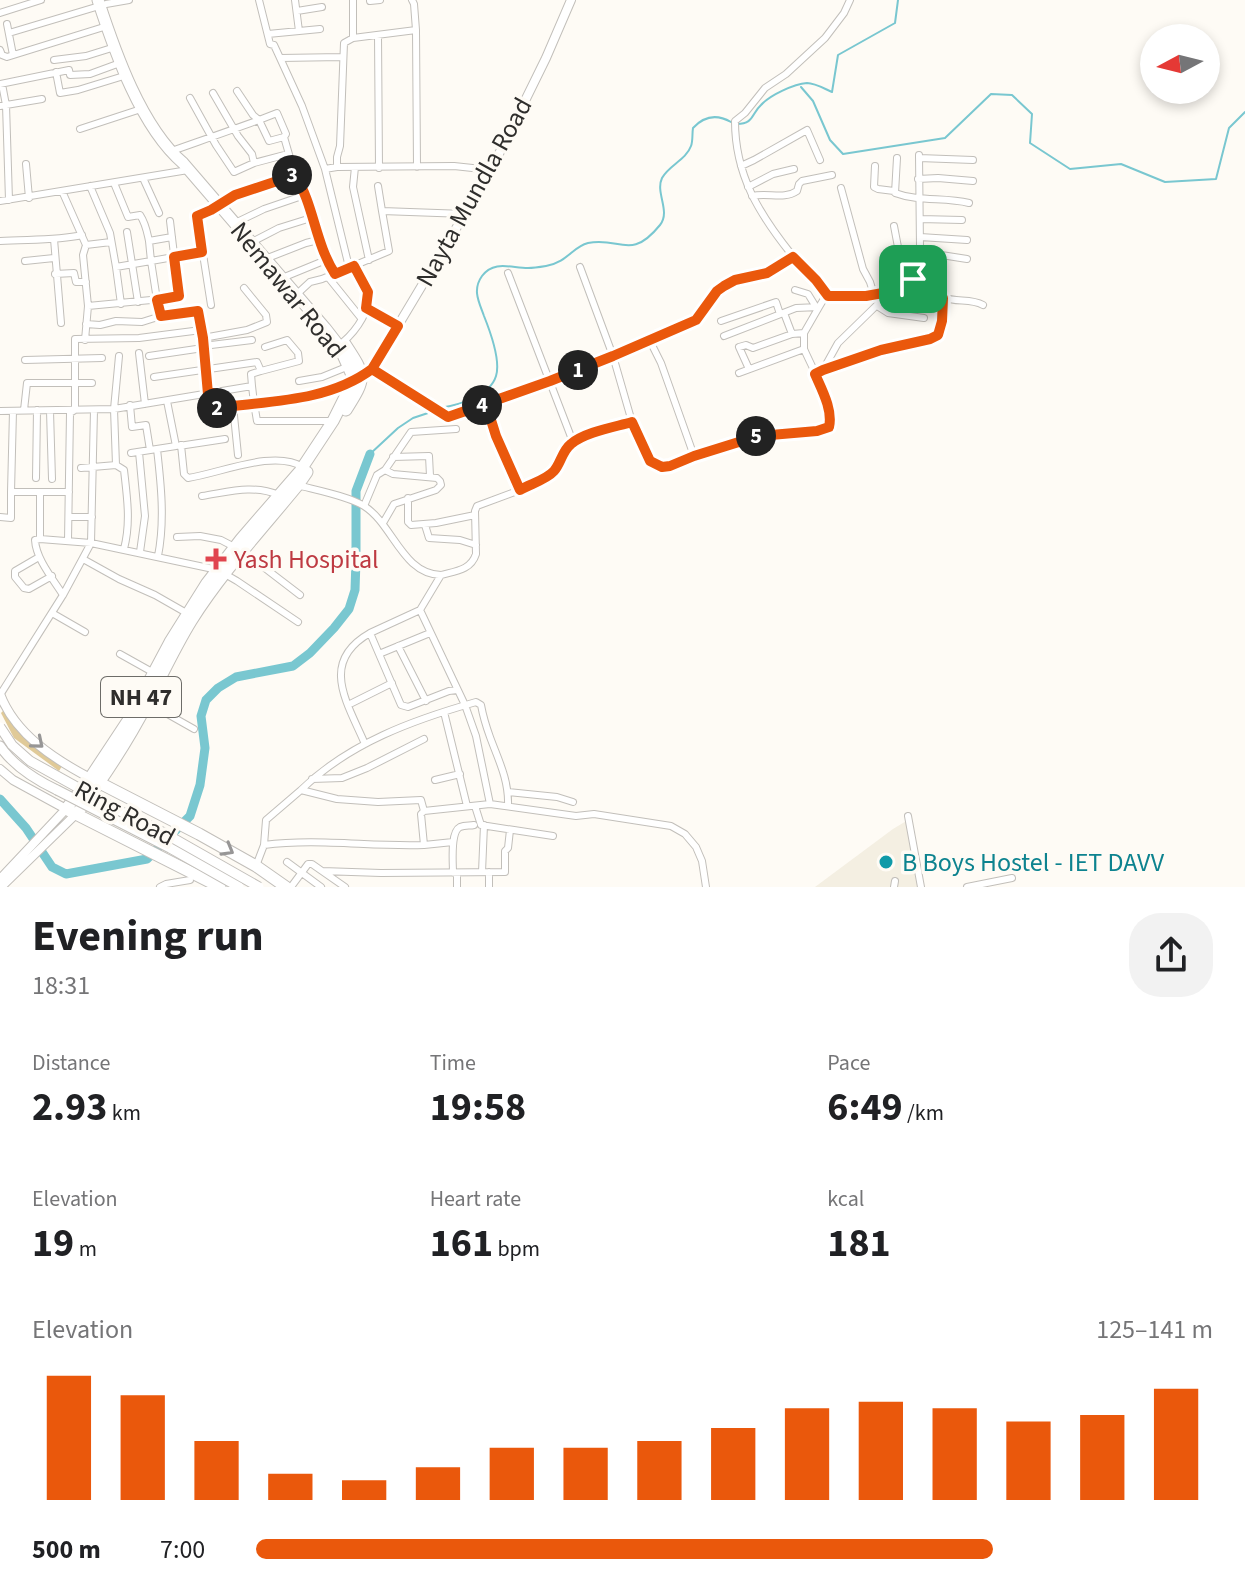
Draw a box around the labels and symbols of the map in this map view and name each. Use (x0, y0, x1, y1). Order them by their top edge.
north arrow (1140, 24, 1220, 104)
street label: Nayta Mundla Road (407, 91, 541, 293)
pin: 3 (272, 155, 312, 195)
street label: Nemawar Road (221, 214, 355, 366)
pin (879, 245, 947, 313)
pin: 1 (558, 350, 598, 390)
pin: 4 (462, 385, 502, 425)
pin: 2 (197, 388, 237, 428)
pin: 5 (736, 416, 776, 456)
place label: Yash Hospital (233, 541, 379, 578)
marker: Yash Hospital (205, 548, 227, 570)
road number: NH 47 (101, 677, 181, 717)
one-way arrow (28, 733, 43, 748)
street label: Ring Road (68, 771, 182, 855)
one-way arrow (219, 840, 233, 856)
place label: B Boys Hostel - IET DAVV (902, 844, 1165, 881)
marker: B Boys Hostel - IET DAVV (877, 853, 895, 871)

